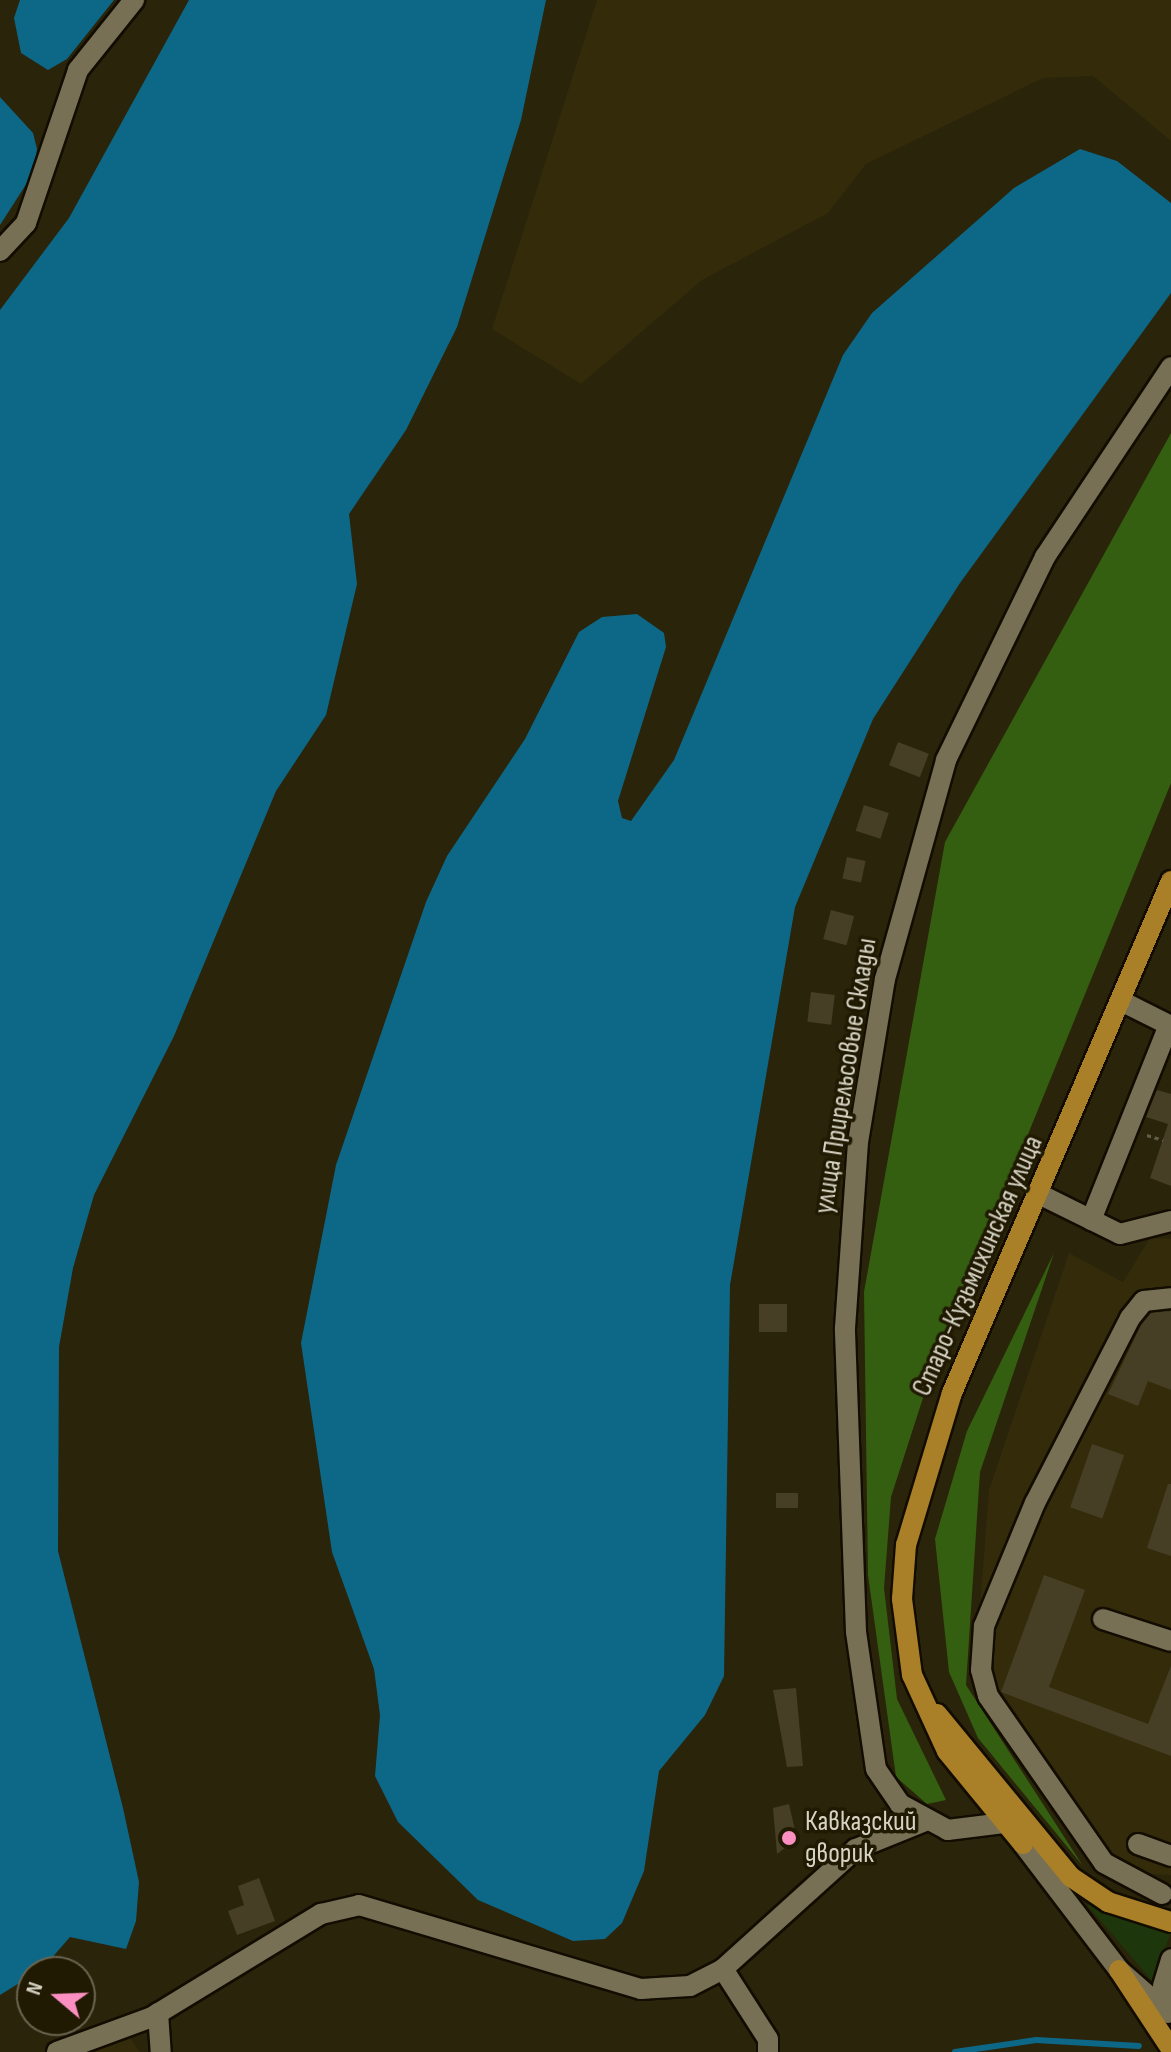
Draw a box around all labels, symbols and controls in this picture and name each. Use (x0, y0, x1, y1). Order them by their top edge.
street label: улица Прирельсовые Склады (808, 936, 884, 1216)
street label: Старо-Кузьмихинская улица (905, 1131, 1051, 1401)
place label: Кавказский дворик (805, 1805, 916, 1871)
marker: Кавказский дворик (780, 1829, 798, 1847)
north arrow (16, 1956, 96, 2036)
text: N (20, 1979, 49, 1999)

